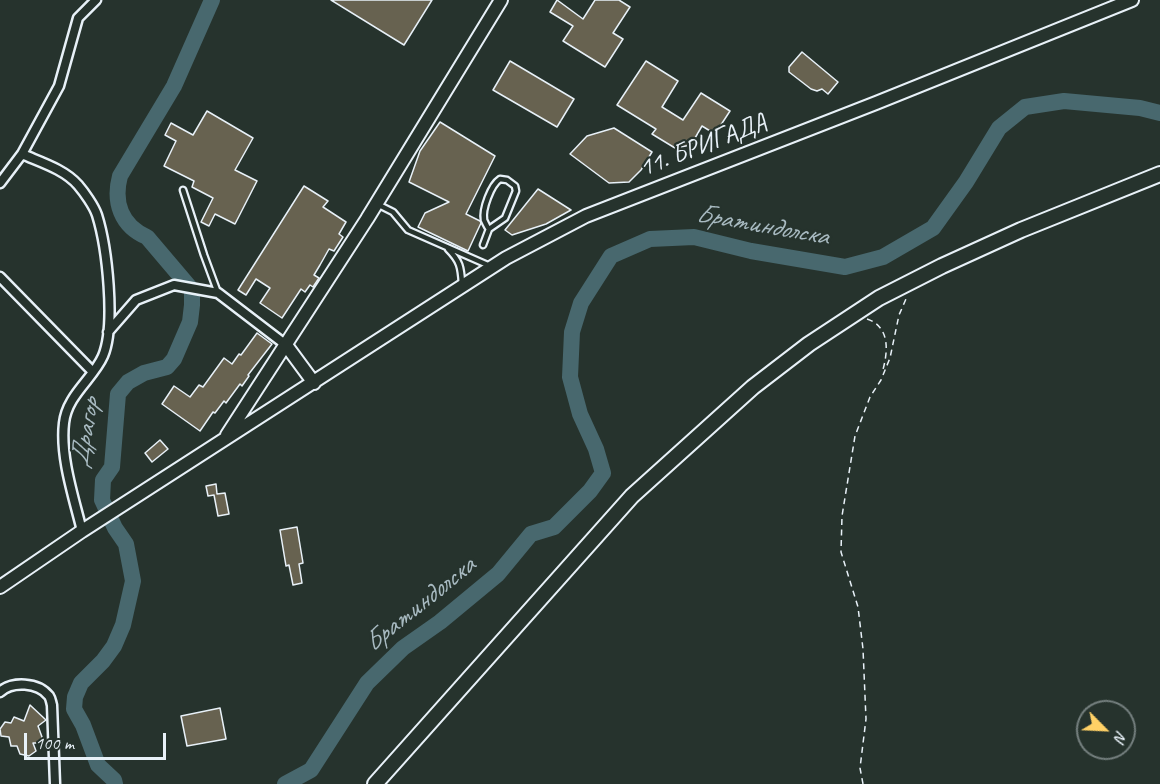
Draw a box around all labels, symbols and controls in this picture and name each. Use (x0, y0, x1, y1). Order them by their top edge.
street label: 11. БРИГАДА (635, 107, 771, 185)
water label: Братиндолска (693, 198, 831, 254)
water label: Драгор (64, 396, 108, 470)
water label: Братиндолска (358, 550, 482, 660)
north arrow (1076, 700, 1136, 760)
scale bar (27, 721, 170, 759)
text: N (1109, 728, 1132, 745)
text: 100 m (35, 732, 74, 754)

